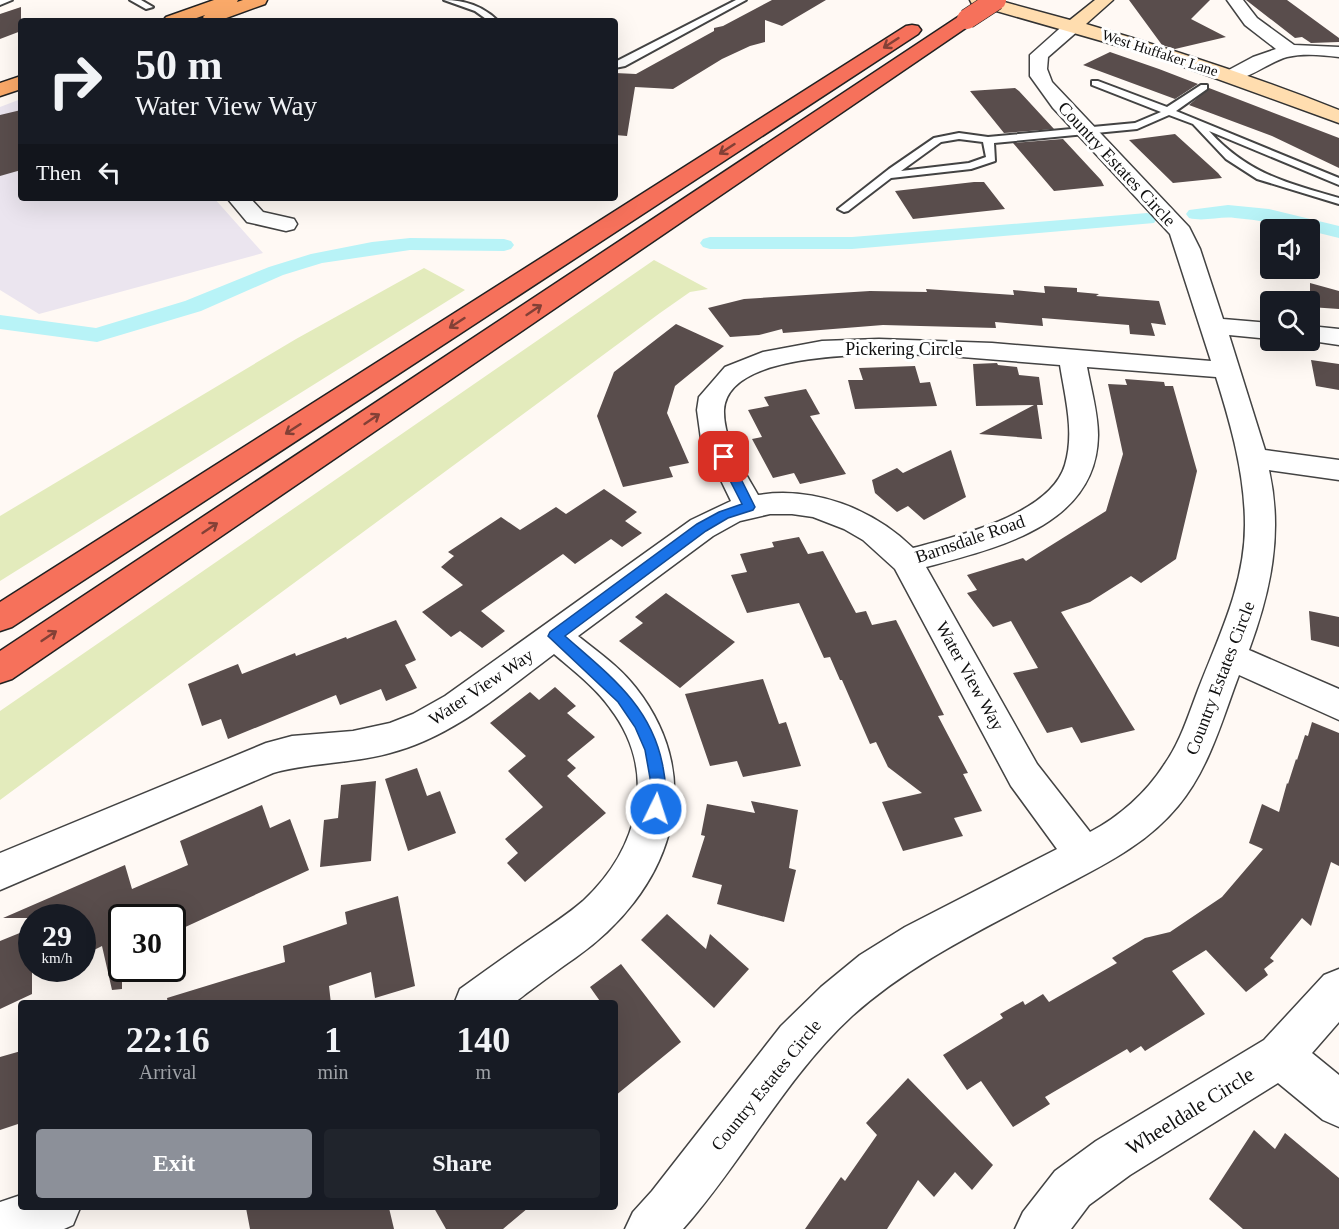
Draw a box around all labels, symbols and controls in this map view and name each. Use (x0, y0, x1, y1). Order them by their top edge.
street label: West Huffaker Lane (1100, 27, 1220, 79)
one-way arrow (883, 38, 900, 50)
icon: right (36, 42, 114, 120)
text: 50 m (135, 42, 223, 88)
text: Water View Way (135, 91, 317, 121)
street label: Country Estates Circle (1054, 98, 1180, 230)
one-way arrow (719, 143, 736, 155)
icon: left (93, 156, 126, 189)
text: Then (36, 160, 81, 185)
map controls (1260, 219, 1320, 351)
button: sound (1260, 219, 1320, 279)
button: search (1260, 291, 1320, 351)
one-way arrow (526, 304, 542, 316)
one-way arrow (449, 317, 466, 329)
street label: Pickering Circle (845, 339, 963, 359)
one-way arrow (364, 413, 380, 425)
one-way arrow (286, 423, 302, 435)
pin (698, 431, 749, 482)
icon: arrive (707, 440, 740, 473)
street label: Barnsdale Road (913, 511, 1027, 567)
one-way arrow (202, 521, 219, 534)
street label: Country Estates Circle (1181, 598, 1259, 758)
street label: Water View Way (932, 618, 1008, 734)
one-way arrow (40, 630, 56, 642)
street label: Water View Way (425, 645, 537, 729)
position arrow (624, 777, 688, 841)
speed limit sign: 30 (108, 904, 186, 982)
text: 29 (42, 919, 72, 952)
text: km/h (42, 950, 72, 966)
street label: Country Estates Circle (707, 1015, 825, 1155)
text: 22:16 (126, 1020, 210, 1060)
text: 1 (324, 1020, 342, 1060)
text: 140 (456, 1020, 510, 1060)
text: Arrival (139, 1061, 197, 1083)
text: min (317, 1061, 349, 1083)
text: m (476, 1061, 491, 1083)
street label: Wheeldale Circle (1122, 1062, 1258, 1160)
button: Exit (36, 1129, 312, 1198)
button: Share (324, 1129, 600, 1198)

